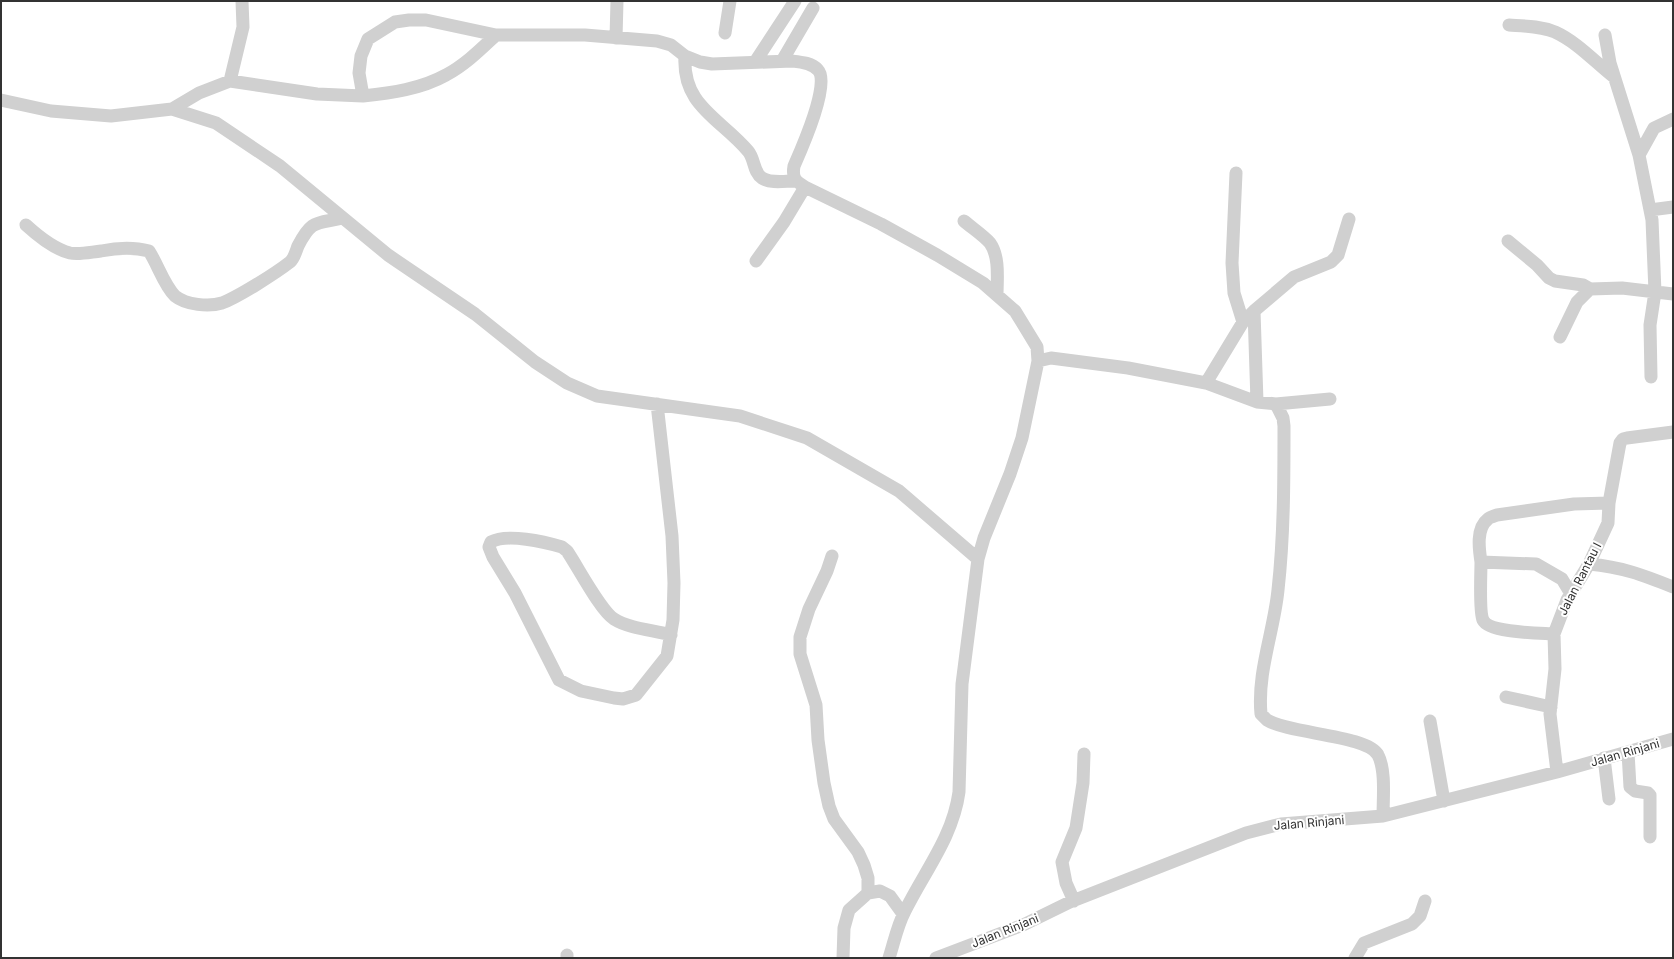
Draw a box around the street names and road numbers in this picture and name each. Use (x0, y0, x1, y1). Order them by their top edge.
street label: Jalan Rantau I (1555, 540, 1604, 618)
street label: Jalan Rinjani (1589, 735, 1661, 770)
street label: Jalan Rinjani (1273, 812, 1345, 833)
street label: Jalan Rinjani (969, 910, 1041, 951)

